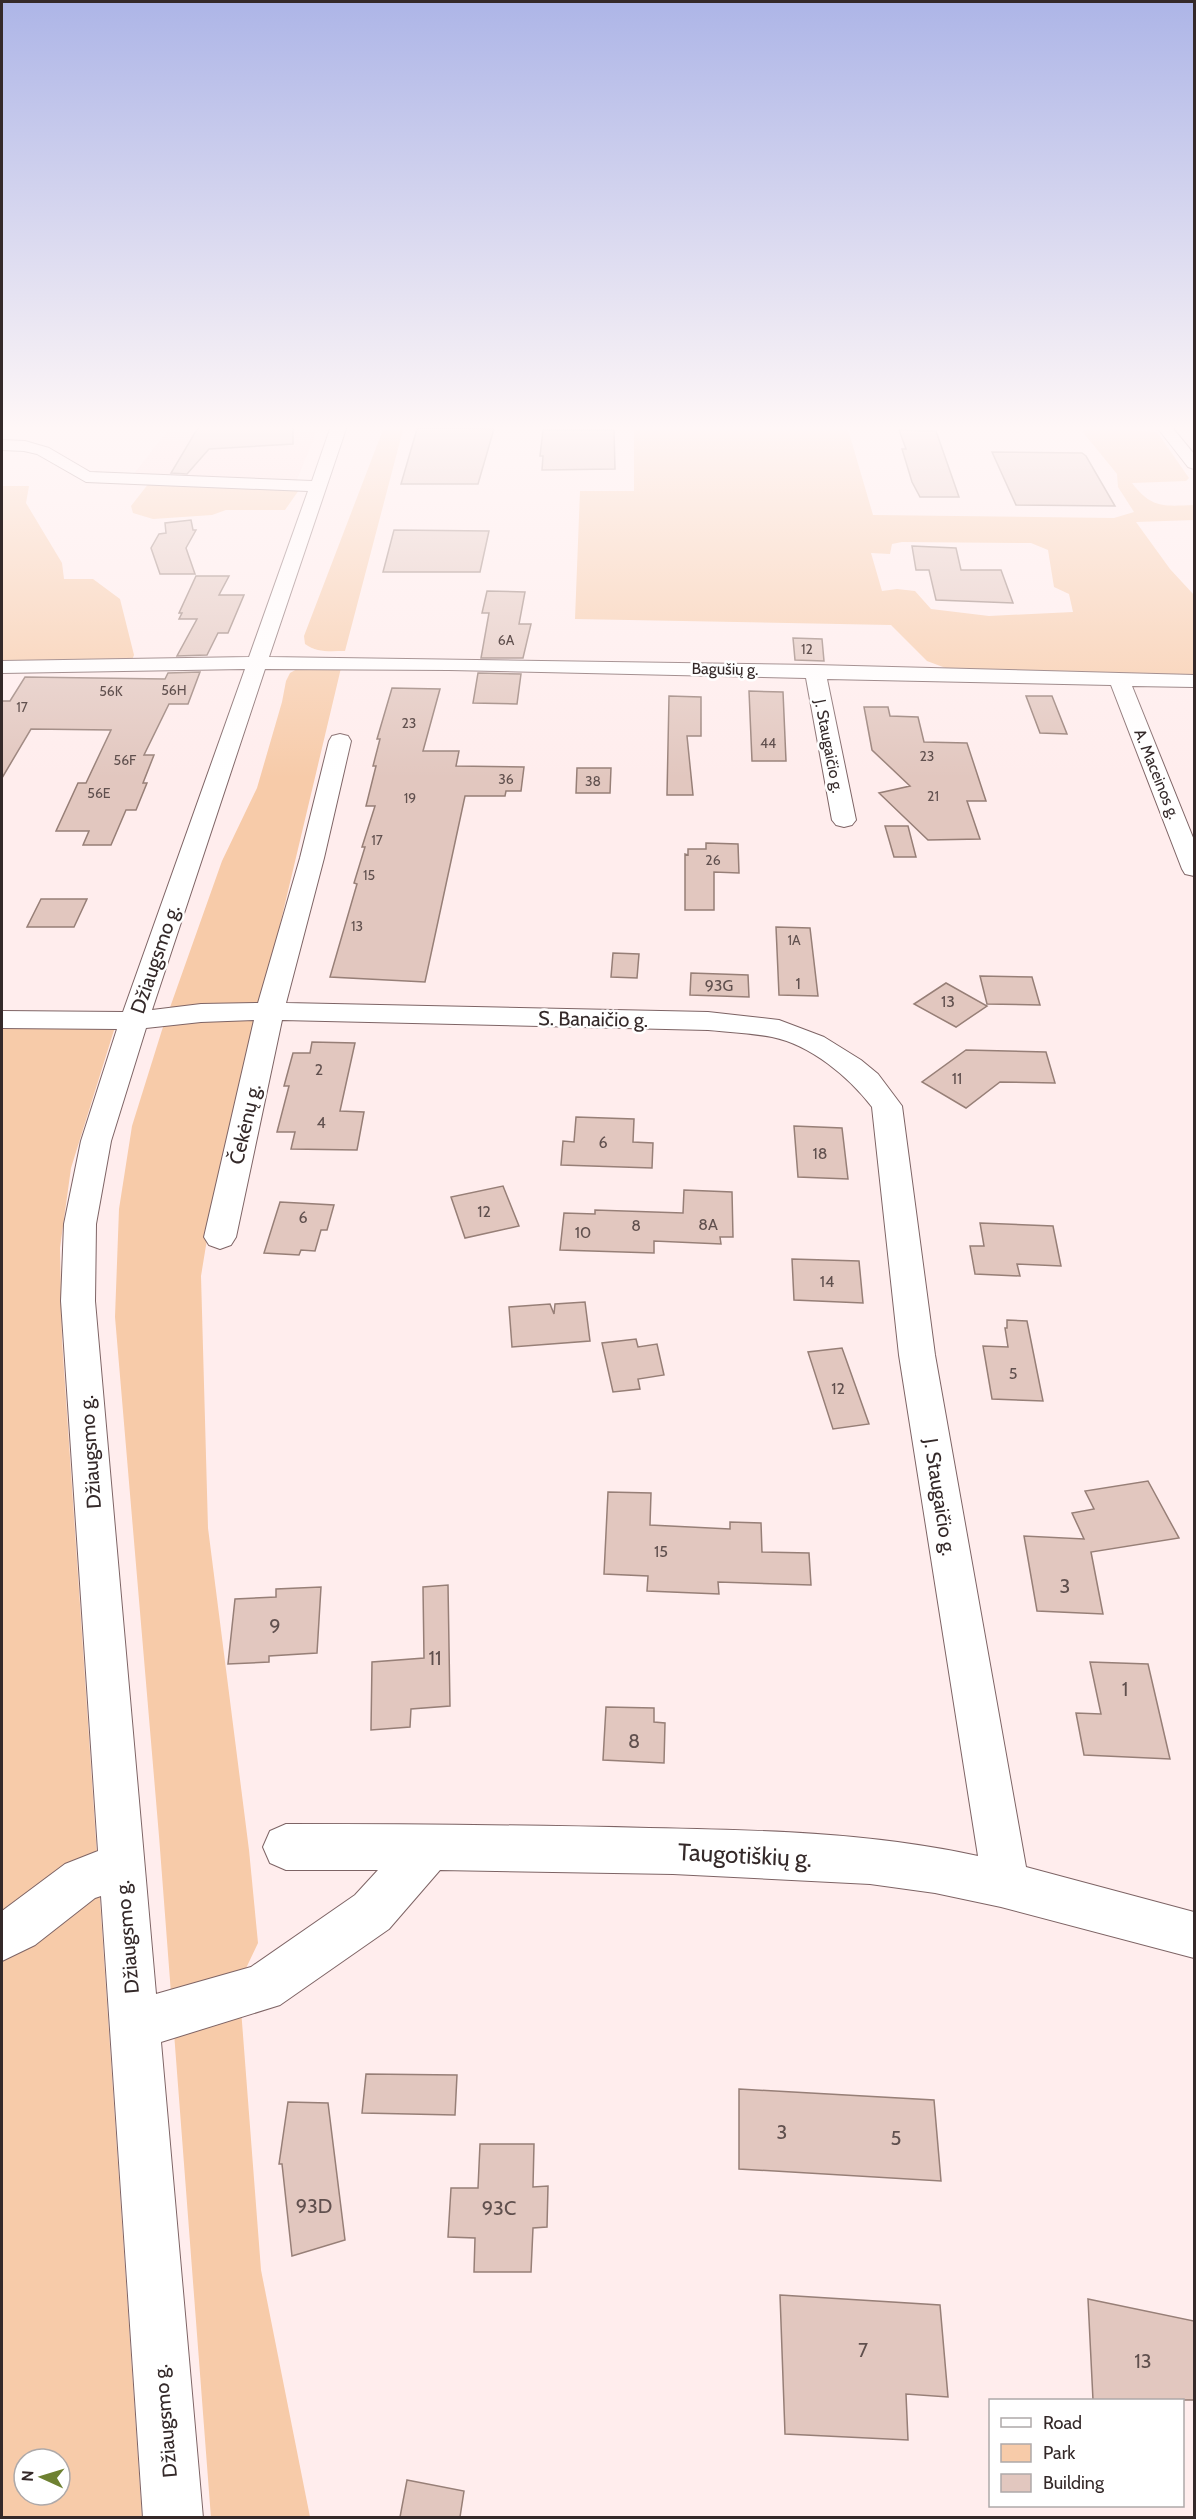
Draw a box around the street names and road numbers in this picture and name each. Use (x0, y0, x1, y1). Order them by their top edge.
street label: Bagušių g. (691, 659, 759, 679)
street label: J. Staugaičio g. (810, 697, 847, 794)
street label: A. Maceinos g. (1130, 726, 1184, 822)
street label: Džiaugsmo g. (125, 901, 185, 1017)
street label: S. Banaičio g. (538, 1006, 648, 1032)
street label: Čekėnų g. (224, 1081, 266, 1167)
street label: Džiaugsmo g. (74, 1395, 106, 1509)
street label: J. Staugaičio g. (919, 1436, 961, 1557)
street label: Taugotiškių g. (677, 1837, 813, 1873)
street label: Džiaugsmo g. (110, 1879, 144, 1995)
street label: Džiaugsmo g. (148, 2363, 182, 2479)

